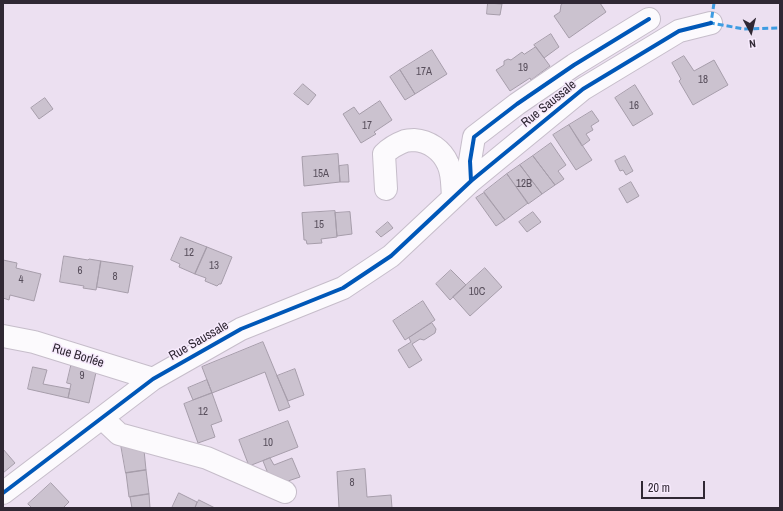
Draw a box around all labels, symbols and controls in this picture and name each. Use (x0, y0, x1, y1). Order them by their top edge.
north arrow (731, 12, 771, 52)
text: N (748, 37, 757, 51)
house number: 19 (518, 61, 528, 75)
house number: 17A (416, 65, 432, 79)
house number: 18 (698, 73, 708, 87)
street label: Rue Saussale (518, 77, 580, 131)
house number: 16 (629, 99, 639, 113)
house number: 17 (362, 119, 372, 133)
house number: 15A (313, 167, 329, 181)
house number: 12B (516, 177, 532, 191)
house number: 15 (314, 218, 324, 232)
house number: 12 (184, 246, 194, 260)
house number: 13 (209, 259, 219, 273)
house number: 6 (77, 264, 83, 278)
house number: 8 (112, 270, 118, 284)
house number: 4 (18, 273, 24, 287)
house number: 10C (469, 285, 485, 299)
street label: Rue Saussale (166, 318, 232, 364)
street label: Rue Borlée (50, 341, 106, 371)
house number: 9 (79, 369, 85, 383)
house number: 12 (198, 405, 208, 419)
house number: 10 (263, 436, 273, 450)
scale bar (643, 473, 707, 499)
house number: 8 (349, 476, 355, 490)
text: 20 m (648, 480, 670, 496)

